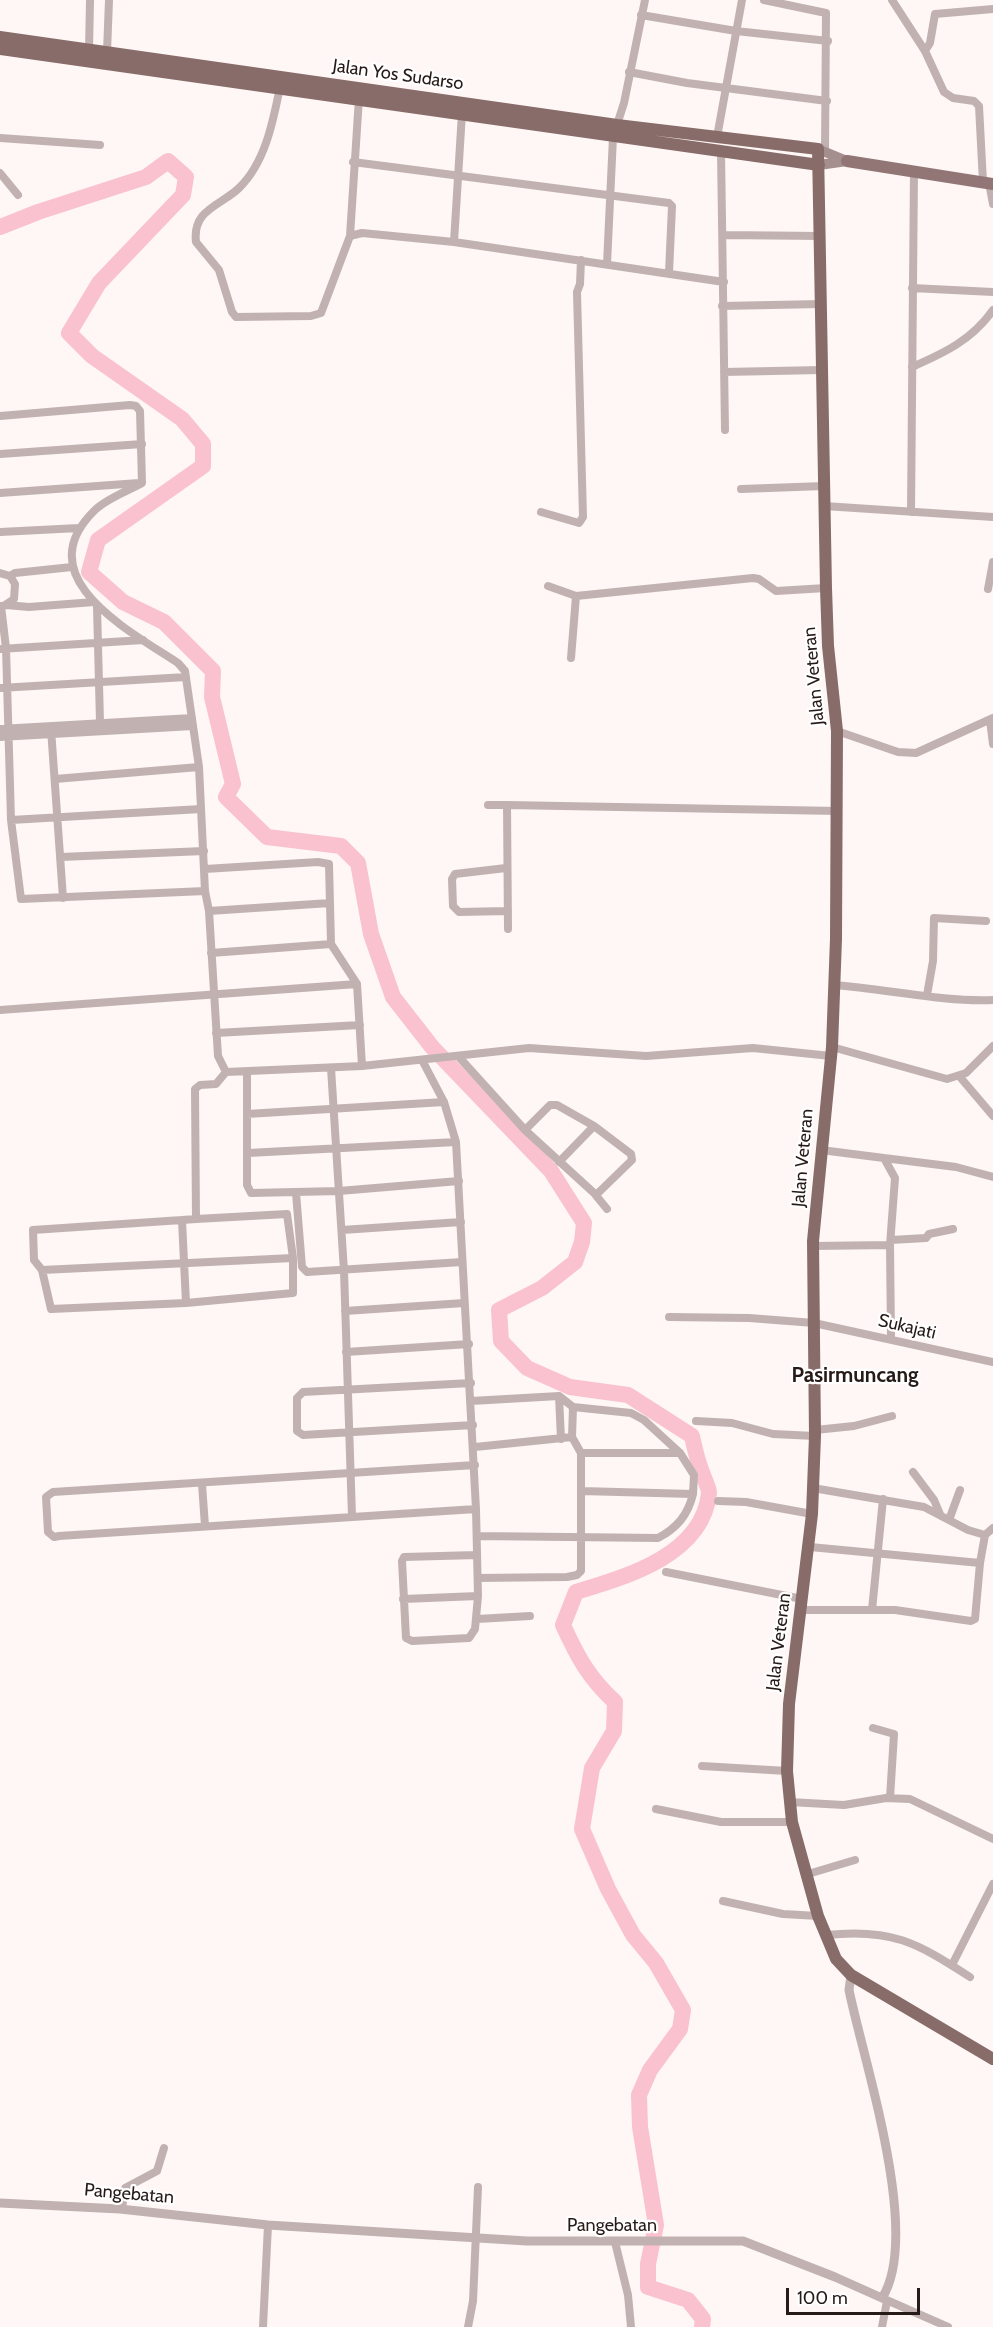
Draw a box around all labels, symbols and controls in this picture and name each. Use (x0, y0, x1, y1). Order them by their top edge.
street label: Jalan Yos Sudarso (331, 55, 465, 95)
street label: Jalan Veteran (799, 626, 829, 726)
street label: Jalan Veteran (788, 1108, 818, 1208)
street label: Sukajati (876, 1310, 938, 1344)
district label: Pasirmuncang (791, 1363, 919, 1389)
street label: Jalan Veteran (762, 1592, 796, 1692)
street label: Pangebatan (83, 2179, 175, 2209)
street label: Pangebatan (567, 2215, 657, 2237)
scale bar (789, 2276, 922, 2314)
text: 100 m (797, 2287, 848, 2309)

